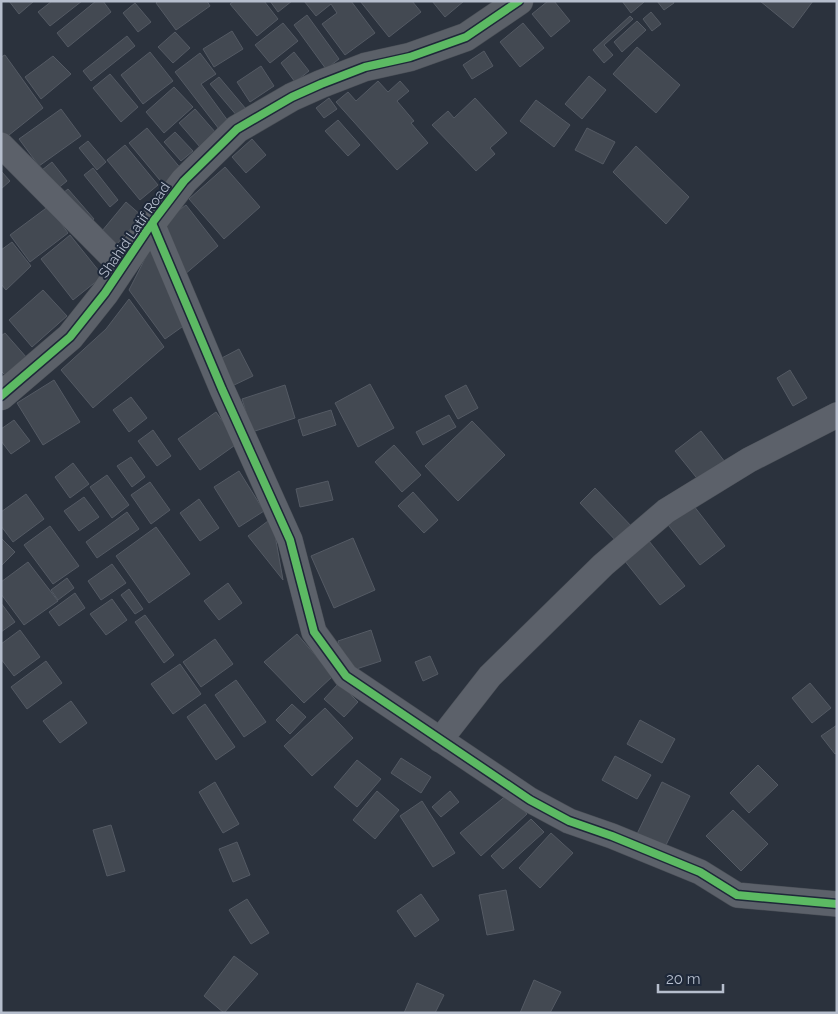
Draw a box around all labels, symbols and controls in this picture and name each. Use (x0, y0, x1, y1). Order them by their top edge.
street label: Shahid Latif Road (95, 179, 173, 281)
scale bar (658, 962, 723, 994)
text: 20 m (666, 970, 701, 988)

